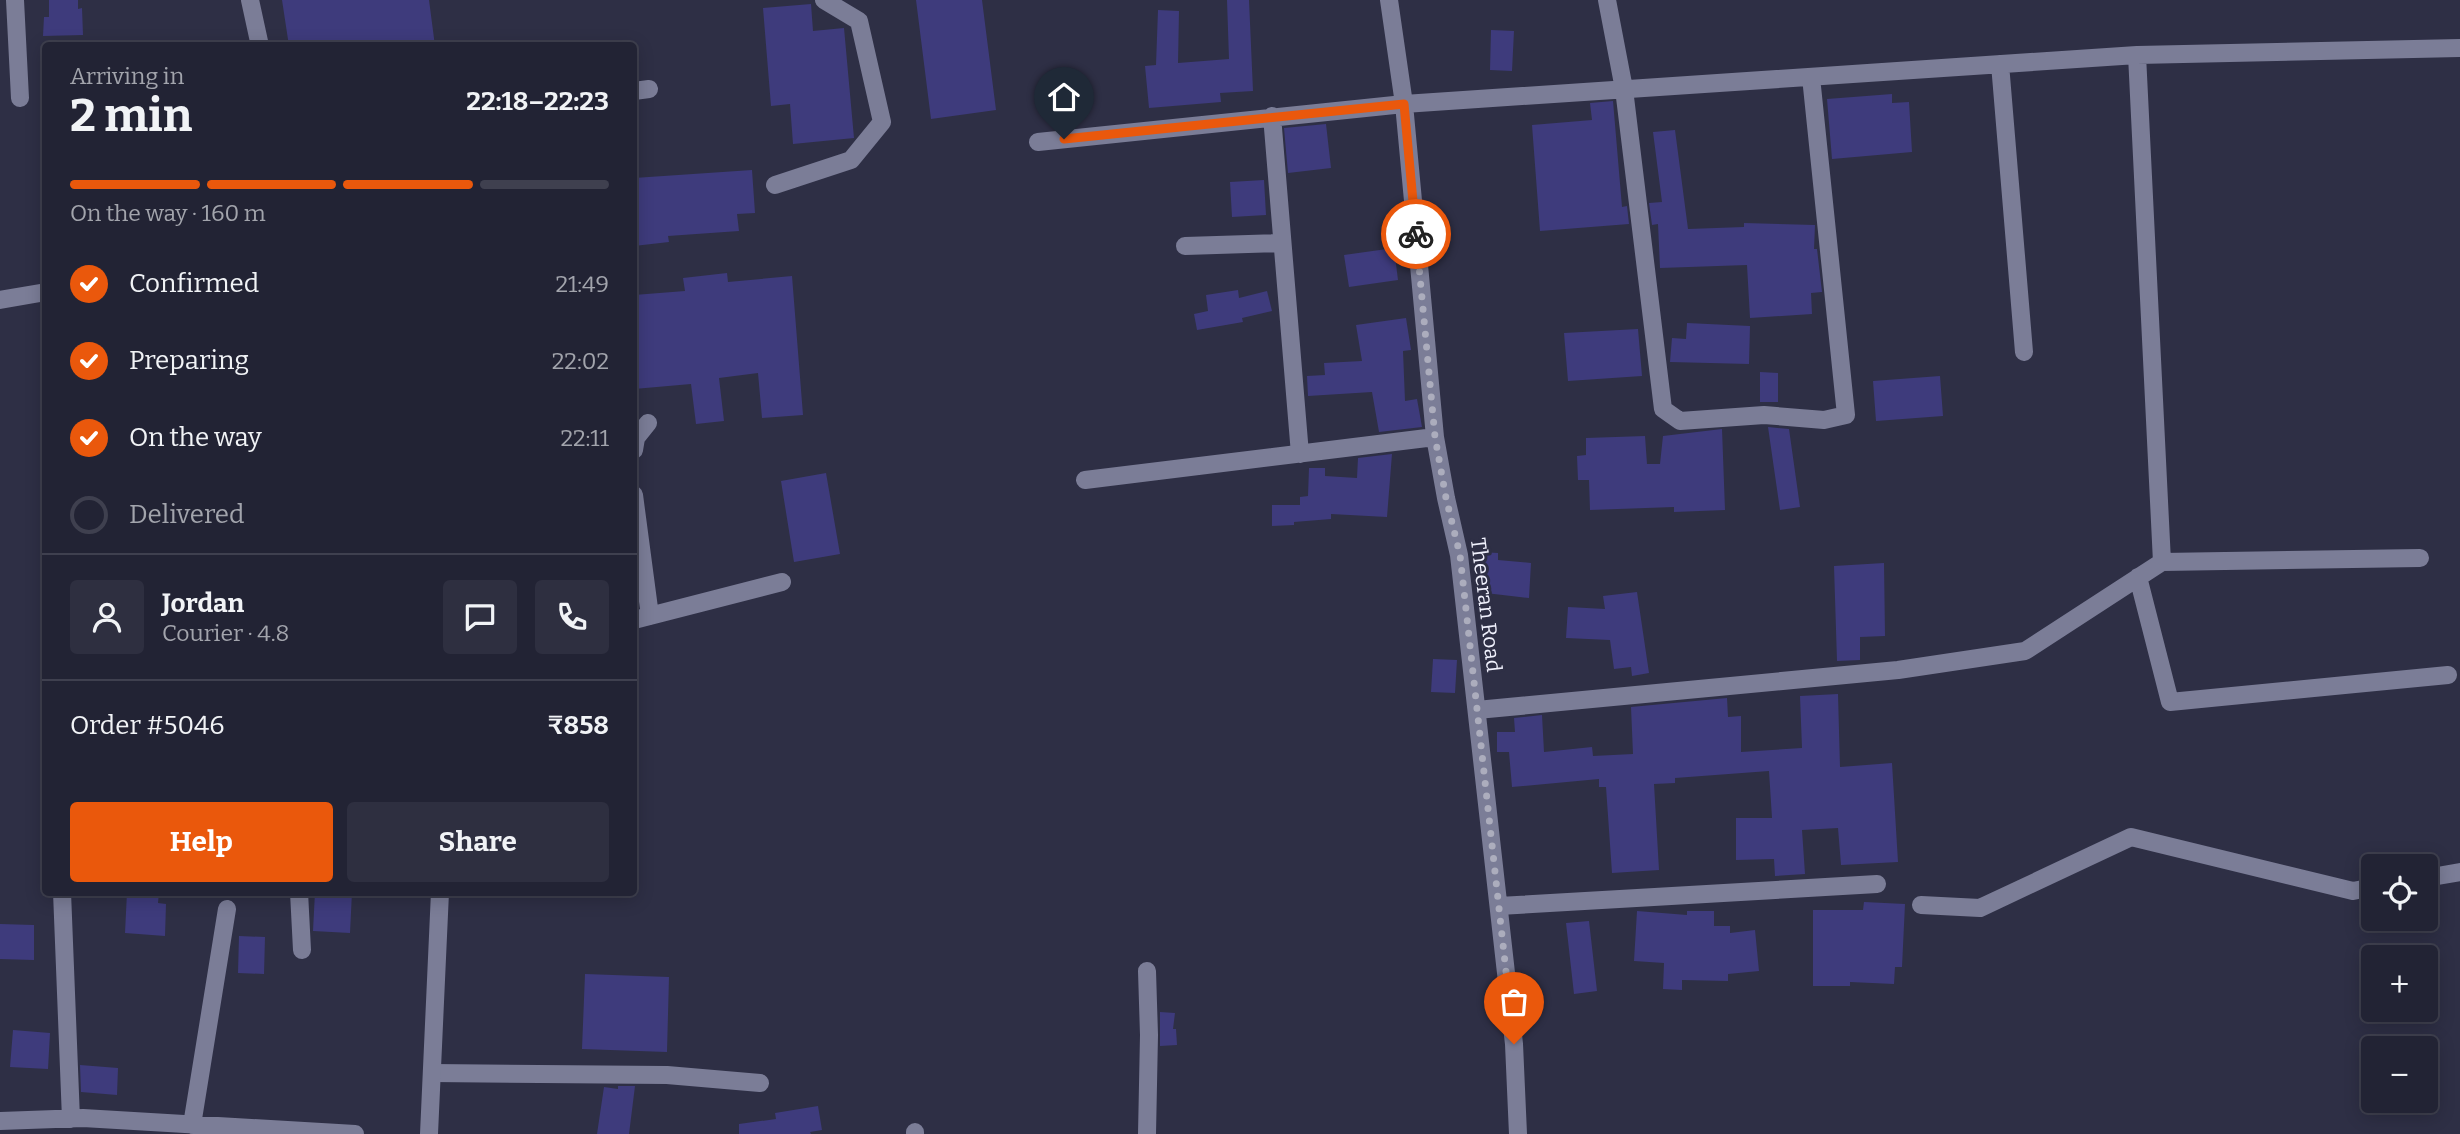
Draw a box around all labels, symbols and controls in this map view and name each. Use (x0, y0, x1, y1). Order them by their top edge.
text: Arriving in (70, 62, 184, 90)
pin (1034, 67, 1094, 139)
icon: home (1045, 78, 1083, 116)
text: 22:18–22:23 (466, 86, 609, 117)
text: 2 min (70, 88, 192, 143)
text: On the way · 160 m (70, 199, 266, 227)
courier (1381, 199, 1451, 269)
icon: bike (1397, 215, 1435, 253)
icon: check (70, 265, 108, 303)
text: Confirmed (129, 268, 259, 299)
text: 21:49 (555, 270, 609, 298)
icon: check (70, 342, 108, 380)
text: Preparing (129, 345, 249, 376)
text: 22:02 (552, 347, 609, 375)
icon: check (70, 419, 108, 457)
text: On the way (129, 422, 262, 453)
text: 22:11 (560, 424, 609, 452)
text: Delivered (129, 499, 244, 530)
street label: Theeran Road (1465, 536, 1507, 674)
button: person (70, 580, 144, 654)
button: chat (443, 580, 517, 654)
button: phone (535, 580, 609, 654)
text: Jordan (162, 588, 244, 619)
text: Courier · 4.8 (162, 619, 289, 647)
text: Order #5046 (70, 710, 225, 741)
text: ₹858 (547, 710, 609, 741)
button: Help (70, 802, 333, 882)
button: Share (347, 802, 609, 882)
map controls (2361, 854, 2438, 1113)
button: locate (2361, 854, 2438, 931)
button: + (2361, 945, 2438, 1022)
pin (1484, 972, 1544, 1044)
icon: bag (1495, 983, 1533, 1021)
button: − (2361, 1036, 2438, 1113)

